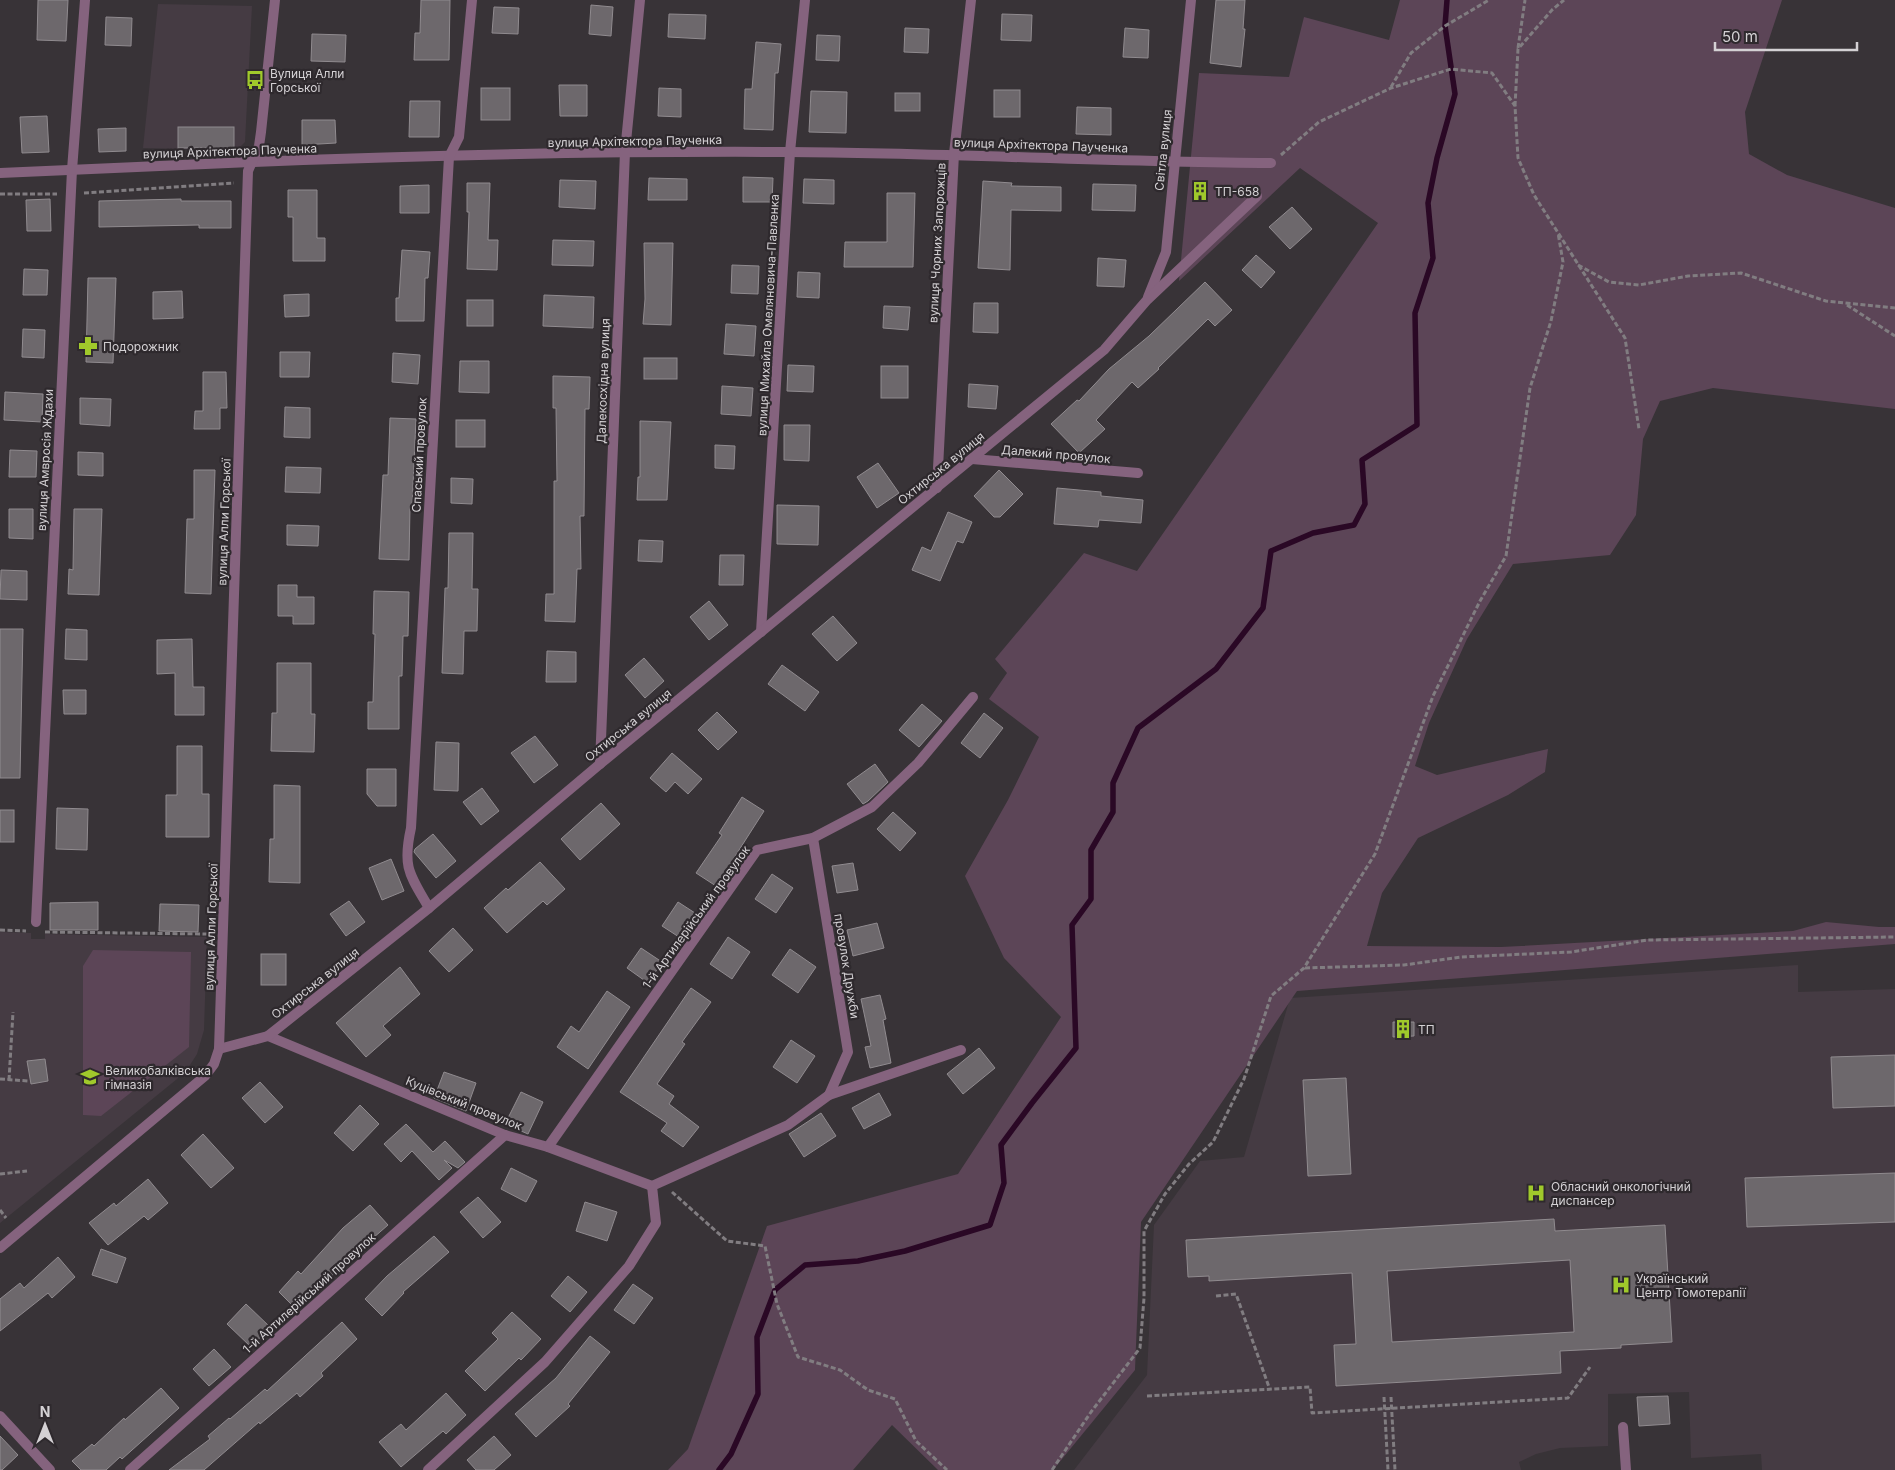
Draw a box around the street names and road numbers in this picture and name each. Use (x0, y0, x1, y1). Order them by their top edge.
street label: Світла вулиця (1151, 109, 1175, 191)
street label: вулиця Архітектора Паученка (548, 132, 722, 150)
street label: вулиця Архітектора Паученка (954, 134, 1128, 156)
street label: вулиця Архітектора Паученка (143, 140, 317, 162)
street label: вулиця Чорних Запорожців (925, 162, 949, 324)
street label: вулиця Михайла Омеляновича-Павленка (754, 194, 782, 436)
street label: Далекосхідна вулиця (593, 318, 613, 444)
street label: вулиця Амвросія Ждахи (34, 389, 56, 531)
street label: Спаський провулок (408, 397, 430, 513)
street label: Охтирська вулиця (895, 428, 987, 508)
street label: Далекий провулок (1001, 442, 1112, 466)
street label: вулиця Алли Горської (214, 457, 234, 586)
street label: Охтирська вулиця (582, 685, 674, 765)
street label: 1-й Артилерійський провулок (639, 842, 753, 992)
street label: вулиця Алли Горської (201, 862, 221, 991)
street label: провулок Дружби (831, 912, 863, 1020)
street label: Охтирська вулиця (268, 944, 362, 1022)
street label: Куцівський провулок (404, 1073, 525, 1133)
street label: 1-й Артилерійський провулок (240, 1229, 379, 1357)

